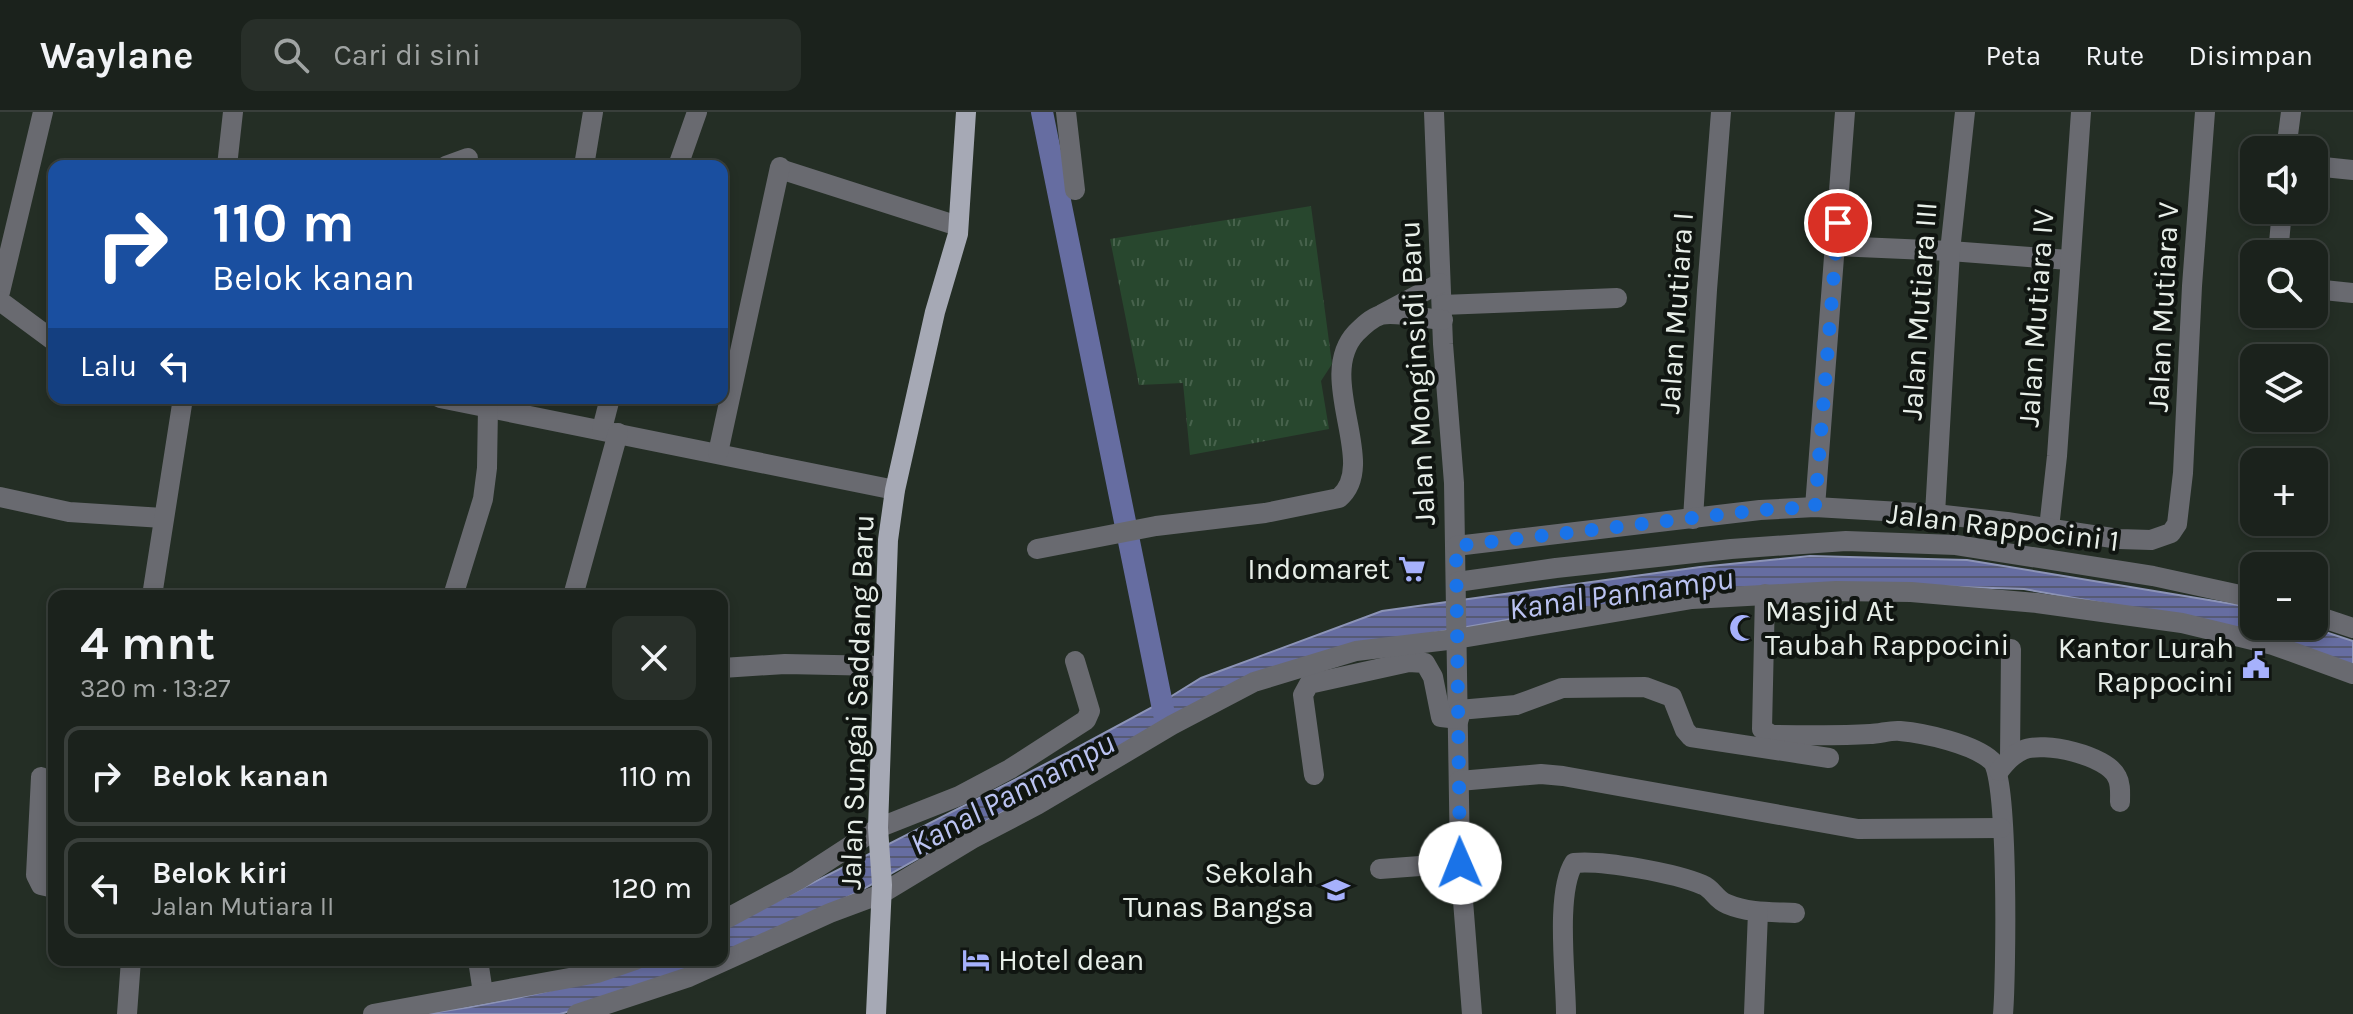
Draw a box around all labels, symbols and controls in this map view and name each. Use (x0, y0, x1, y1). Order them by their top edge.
search box (241, 19, 801, 91)
text: Waylane (40, 33, 193, 78)
icon: search (269, 33, 313, 77)
text: Cari di sini (333, 37, 481, 73)
text: Peta (1985, 39, 2041, 72)
text: Rute (2085, 39, 2144, 72)
text: Disimpan (2188, 39, 2313, 72)
map controls (2240, 136, 2328, 640)
button: sound (2240, 136, 2328, 224)
pin (1804, 189, 1872, 257)
text: 110 m (212, 190, 355, 255)
icon: right (80, 192, 184, 296)
icon: arrive (1816, 201, 1860, 245)
street label: Jalan Mutiara III (1893, 201, 1945, 421)
street label: Jalan Mutiara V (2140, 201, 2186, 413)
street label: Jalan Mutiara IV (2010, 207, 2062, 428)
street label: Jalan Mutiara I (1651, 211, 1701, 415)
street label: Jalan Monginsidi Baru (1391, 220, 1443, 526)
button: search (2240, 240, 2328, 328)
text: Belok kanan (212, 257, 415, 299)
icon: left (153, 344, 197, 388)
button: layers (2240, 344, 2328, 432)
text: Lalu (80, 348, 137, 384)
button: + (2240, 448, 2328, 536)
street label: Jalan Rappocini 1 (1885, 495, 2121, 559)
street label: Jalan Sungai Saddang Baru (832, 514, 882, 890)
place label: Indomaret (1247, 551, 1390, 587)
button: − (2240, 552, 2328, 640)
supermarket icon: Indomaret (1397, 554, 1427, 584)
water label: Kanal Pannampu (1506, 559, 1736, 628)
place label: Masjid At Taubah Rappocini (1765, 593, 2009, 663)
mosque icon: Masjid At Taubah Rappocini (1728, 613, 1758, 643)
text: 4 mnt (80, 615, 215, 671)
button: close (612, 616, 696, 700)
place label: Kantor Lurah Rappocini (2058, 630, 2234, 700)
public building icon: Kantor Lurah Rappocini (2241, 650, 2271, 680)
text: 320 m · 13:27 (80, 673, 231, 704)
water label: Kanal Pannampu (904, 724, 1121, 863)
icon: right (84, 754, 128, 798)
text: Belok kanan (152, 758, 329, 794)
text: 110 m (619, 758, 692, 794)
position arrow (1418, 821, 1502, 905)
text: Belok kiri (152, 855, 288, 891)
place label: Sekolah Tunas Bangsa (1123, 855, 1314, 925)
icon: left (84, 866, 128, 910)
text: 120 m (612, 870, 692, 906)
school or university icon: Sekolah Tunas Bangsa (1321, 875, 1351, 905)
text: Jalan Mutiara II (152, 891, 334, 922)
place label: Hotel dean (998, 942, 1144, 978)
hotel icon: Hotel dean (961, 945, 991, 975)

